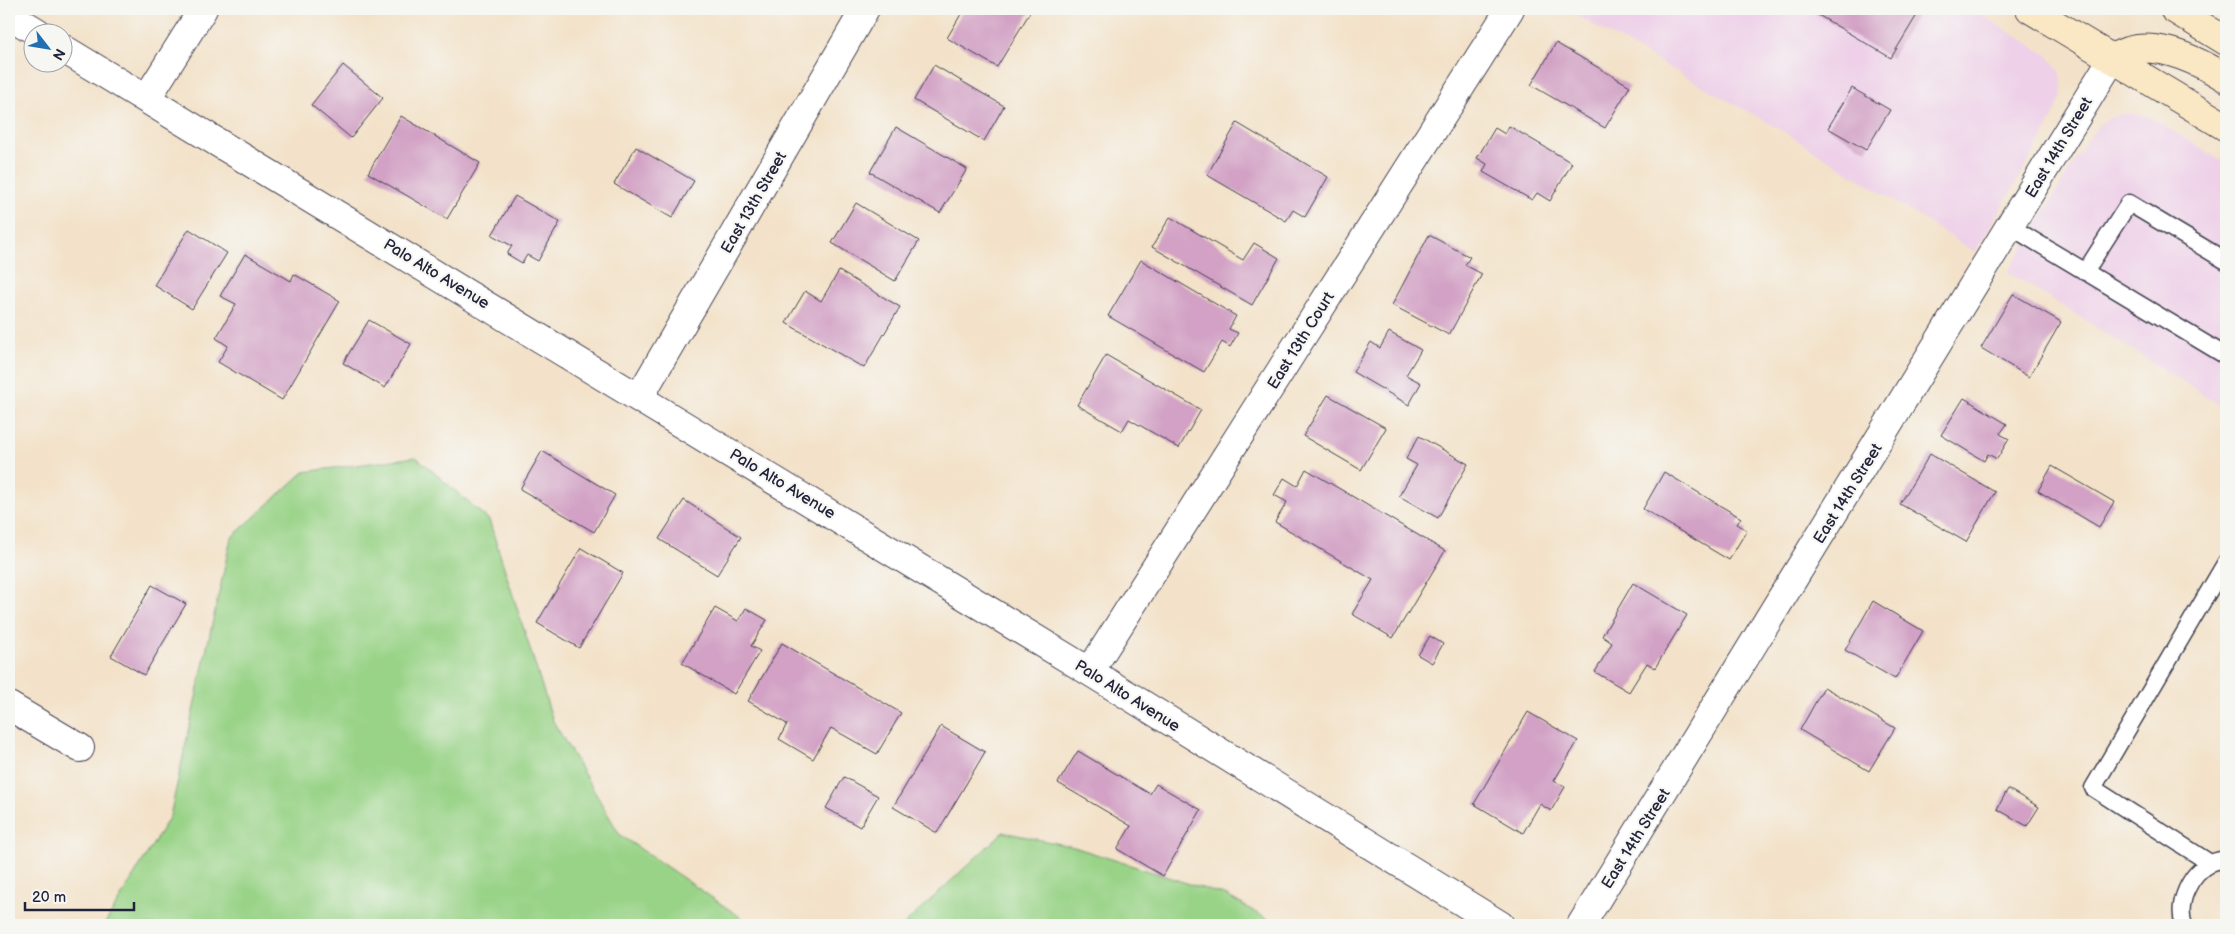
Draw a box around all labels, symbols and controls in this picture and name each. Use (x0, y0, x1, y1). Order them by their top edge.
north arrow (22, 22, 72, 72)
text: N (49, 46, 69, 63)
street label: East 14th Street (2022, 94, 2097, 202)
street label: East 13th Street (717, 148, 791, 257)
street label: Palo Alto Avenue (380, 235, 493, 314)
street label: East 13th Court (1264, 289, 1339, 393)
street label: East 14th Street (1810, 440, 1887, 547)
street label: Palo Alto Avenue (726, 445, 839, 524)
street label: Palo Alto Avenue (1071, 656, 1184, 736)
street label: East 14th Street (1598, 785, 1675, 892)
scale bar (25, 879, 134, 911)
text: 20 m (32, 888, 66, 907)

